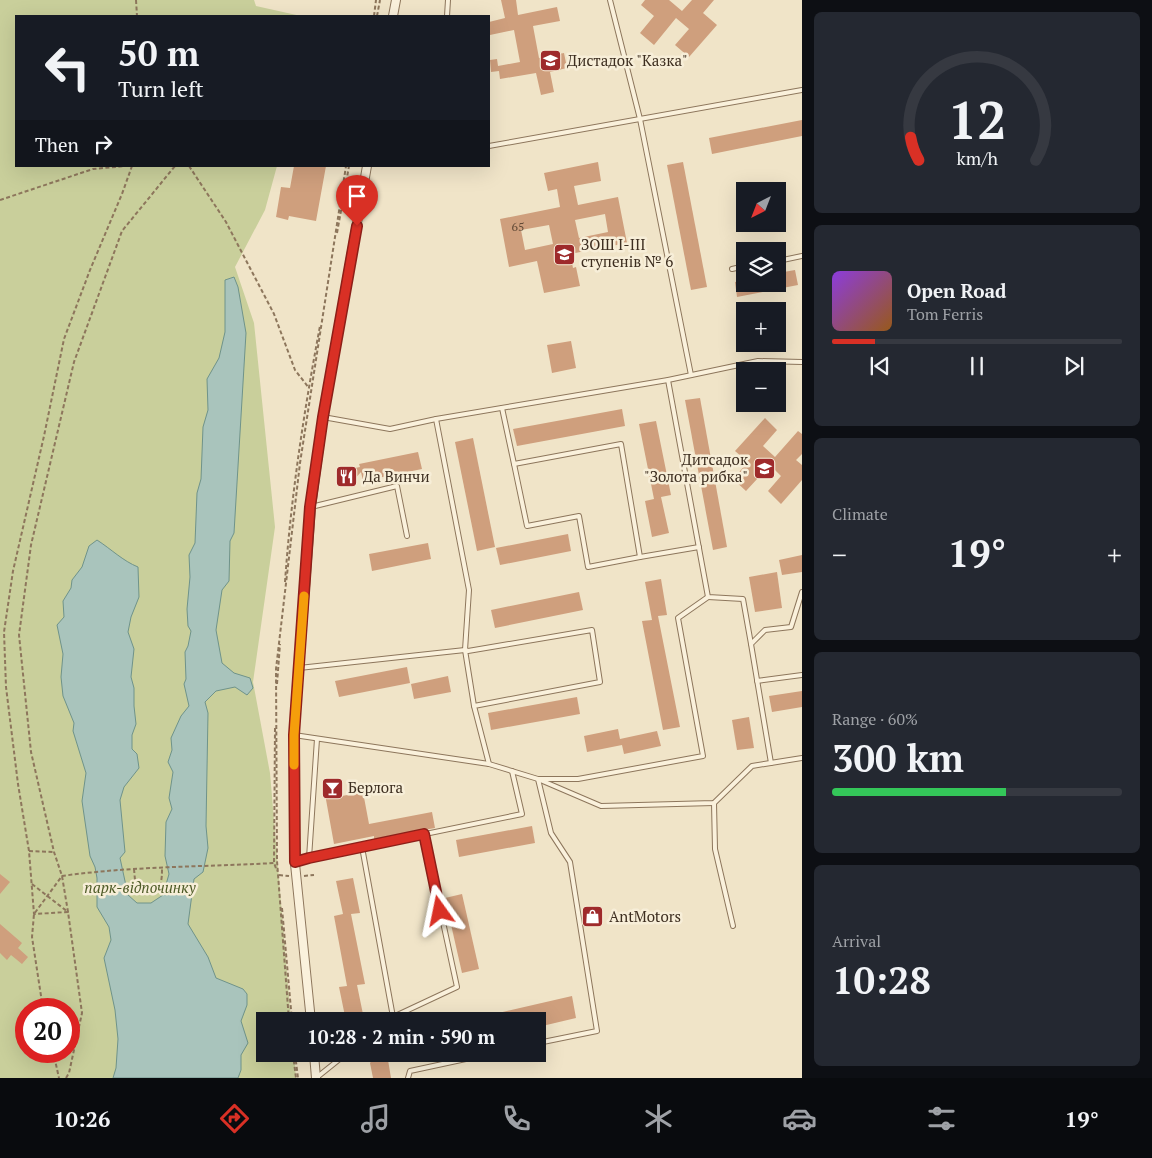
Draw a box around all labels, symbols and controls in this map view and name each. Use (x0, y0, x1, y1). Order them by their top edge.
text: 50 m (118, 30, 199, 76)
icon: left (35, 35, 100, 100)
school or university icon: Дистадок "Казка" (539, 49, 563, 73)
place label: Дистадок "Казка" (567, 50, 688, 70)
text: Turn left (118, 74, 204, 103)
text: 12 (948, 85, 1006, 154)
icon: right (89, 130, 117, 158)
text: Then (35, 132, 79, 157)
text: km/h (956, 146, 998, 170)
pin (336, 175, 378, 226)
icon: arrive (343, 182, 371, 210)
north arrow (736, 182, 786, 232)
map controls (736, 182, 786, 412)
house number: 65 (512, 219, 524, 234)
place label: ЗОШ І-ІІІ ступенів № 6 (581, 234, 673, 271)
school or university icon: ЗОШ І-ІІІ ступенів № 6 (553, 242, 577, 266)
button: layers (736, 242, 786, 292)
text: Open Road (907, 278, 1007, 303)
button: + (736, 302, 786, 352)
text: Tom Ferris (907, 303, 983, 325)
icon: previous (866, 352, 894, 380)
icon: pause (963, 352, 991, 380)
icon: next (1060, 352, 1088, 380)
button: − (736, 362, 786, 412)
place label: Дитсадок "Золота рибка" (644, 449, 749, 486)
school or university icon: Дитсадок "Золота рибка" (752, 457, 776, 481)
restaurant icon: Да Винчи (335, 465, 359, 489)
place label: Да Винчи (363, 466, 430, 486)
text: Climate (832, 503, 888, 525)
text: 19° (948, 528, 1006, 578)
text: − (832, 536, 847, 573)
text: + (1107, 536, 1122, 573)
text: Range · 60% (832, 708, 918, 730)
text: 300 km (832, 733, 964, 783)
bar icon: Берлога (320, 776, 344, 800)
place label: Берлога (348, 777, 404, 797)
park label: парк-відпочинку (84, 877, 197, 897)
position arrow (413, 884, 465, 936)
shop icon: AntMotors (581, 905, 605, 929)
place label: AntMotors (609, 906, 681, 926)
text: Arrival (832, 930, 881, 952)
text: 10:28 (832, 955, 931, 1005)
speed limit sign: 20 (15, 998, 80, 1063)
text: 10:28 · 2 min · 590 m (307, 1024, 495, 1049)
icon: directions (217, 1101, 252, 1136)
icon: music (358, 1101, 393, 1136)
icon: phone (499, 1101, 534, 1136)
icon: climate (641, 1101, 676, 1136)
icon: car (782, 1101, 817, 1136)
icon: filters (924, 1101, 959, 1136)
text: 10:26 (53, 1104, 110, 1133)
text: 19° (1065, 1104, 1099, 1133)

